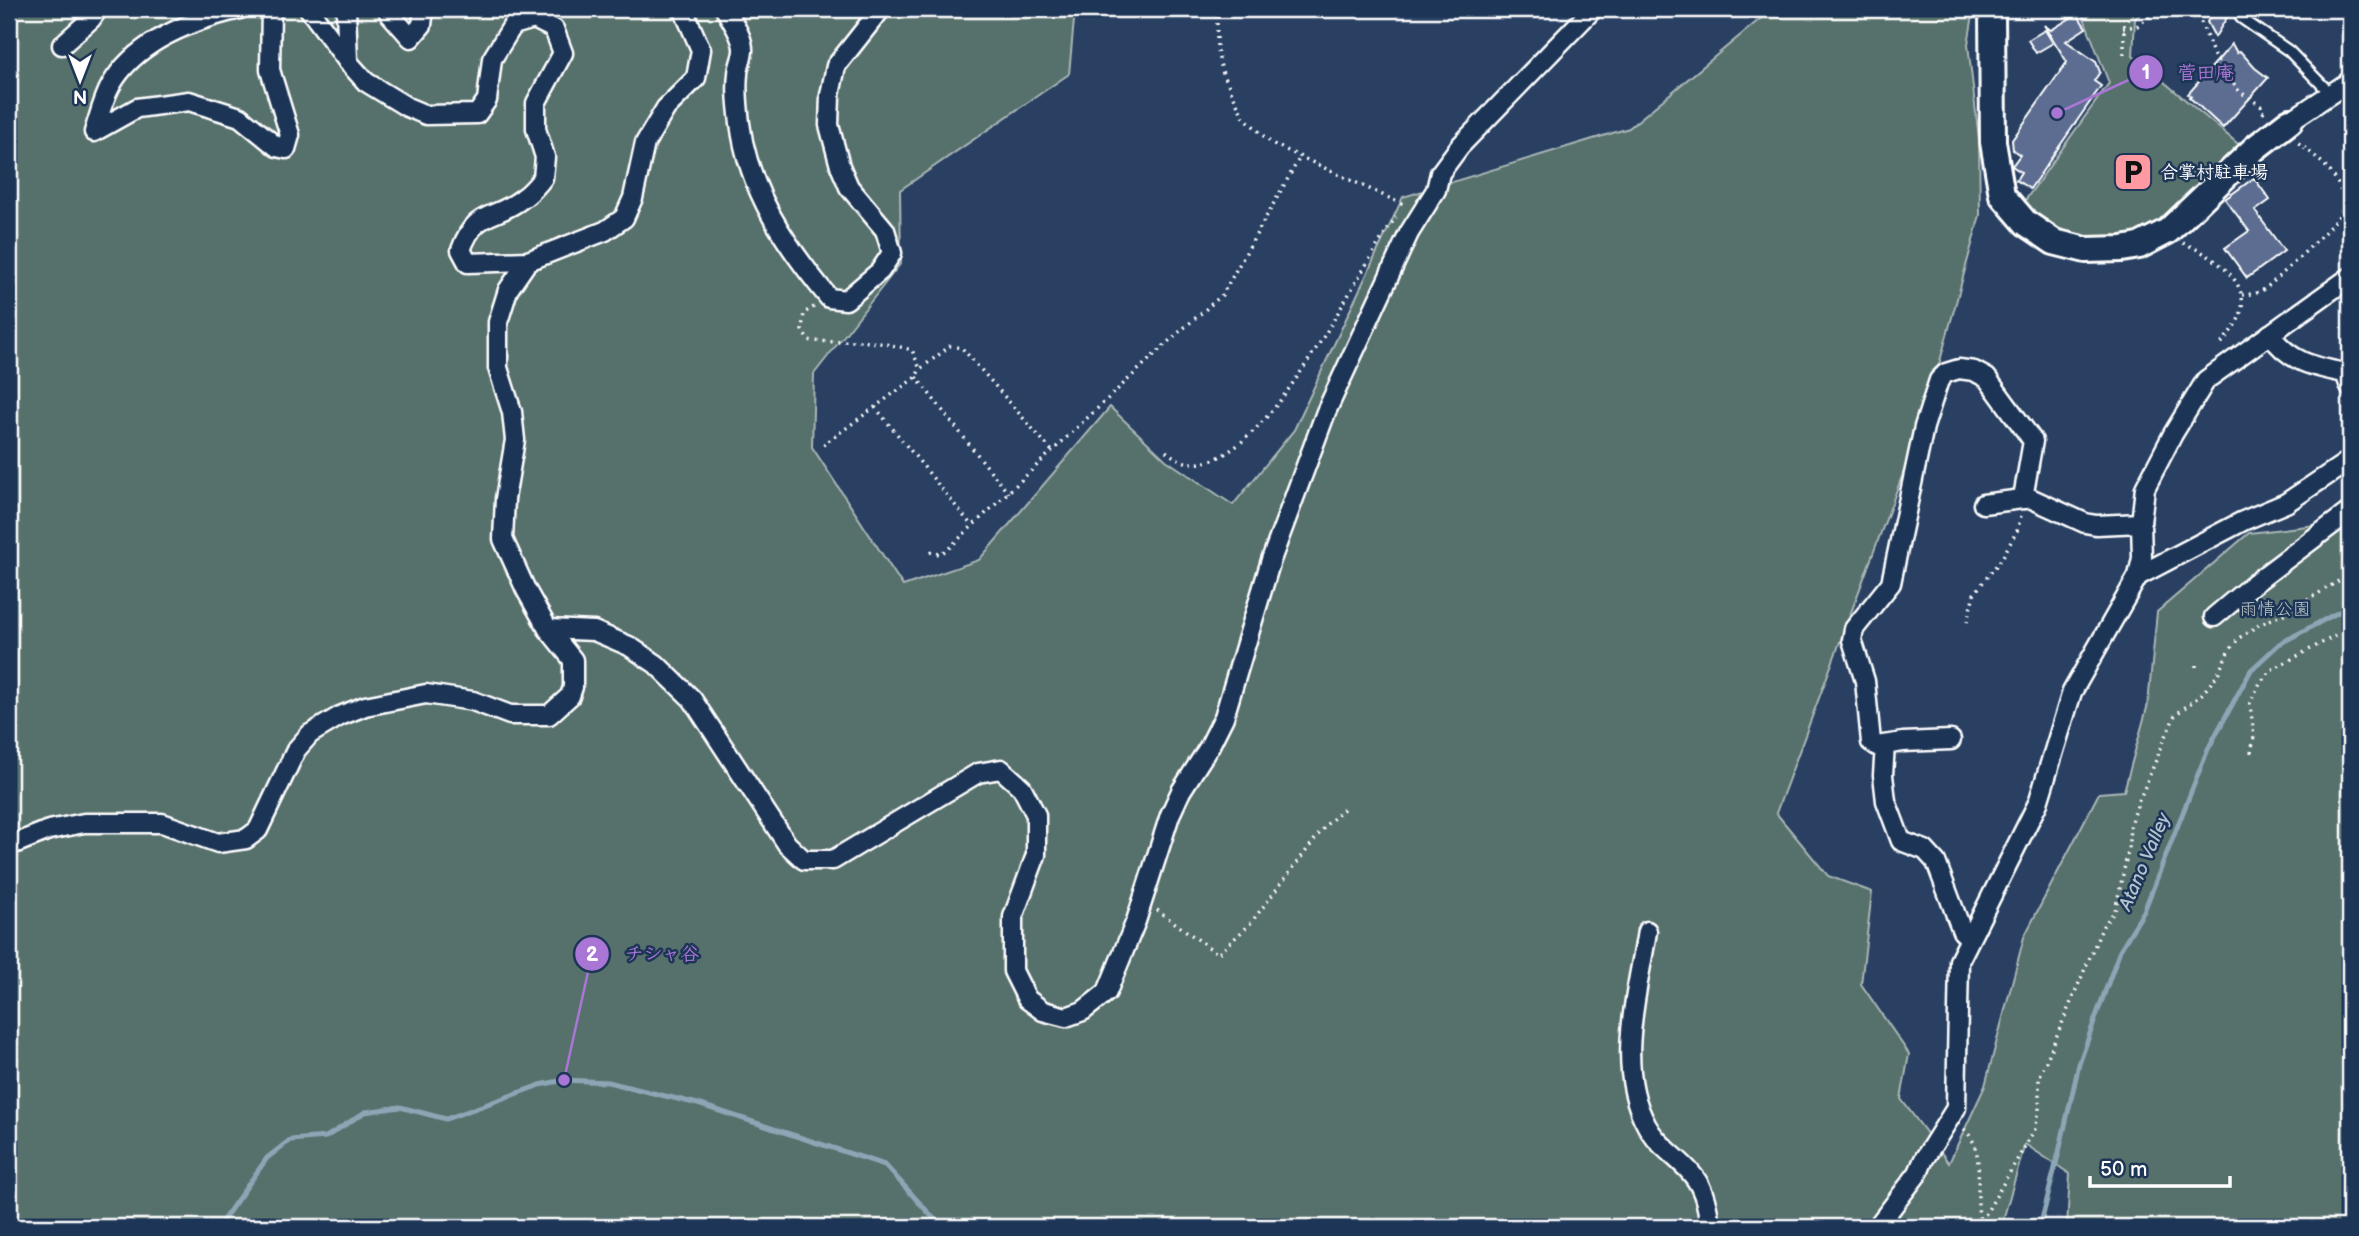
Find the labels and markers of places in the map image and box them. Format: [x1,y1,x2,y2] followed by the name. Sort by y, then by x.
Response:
[2128,52,2248,92] callout: 菅田庵
[2112,151,2154,193] parking icon: 合掌村駐車場
[2160,162,2268,183] place label: 合掌村駐車場
[575,934,714,974] callout: チシャ谷

